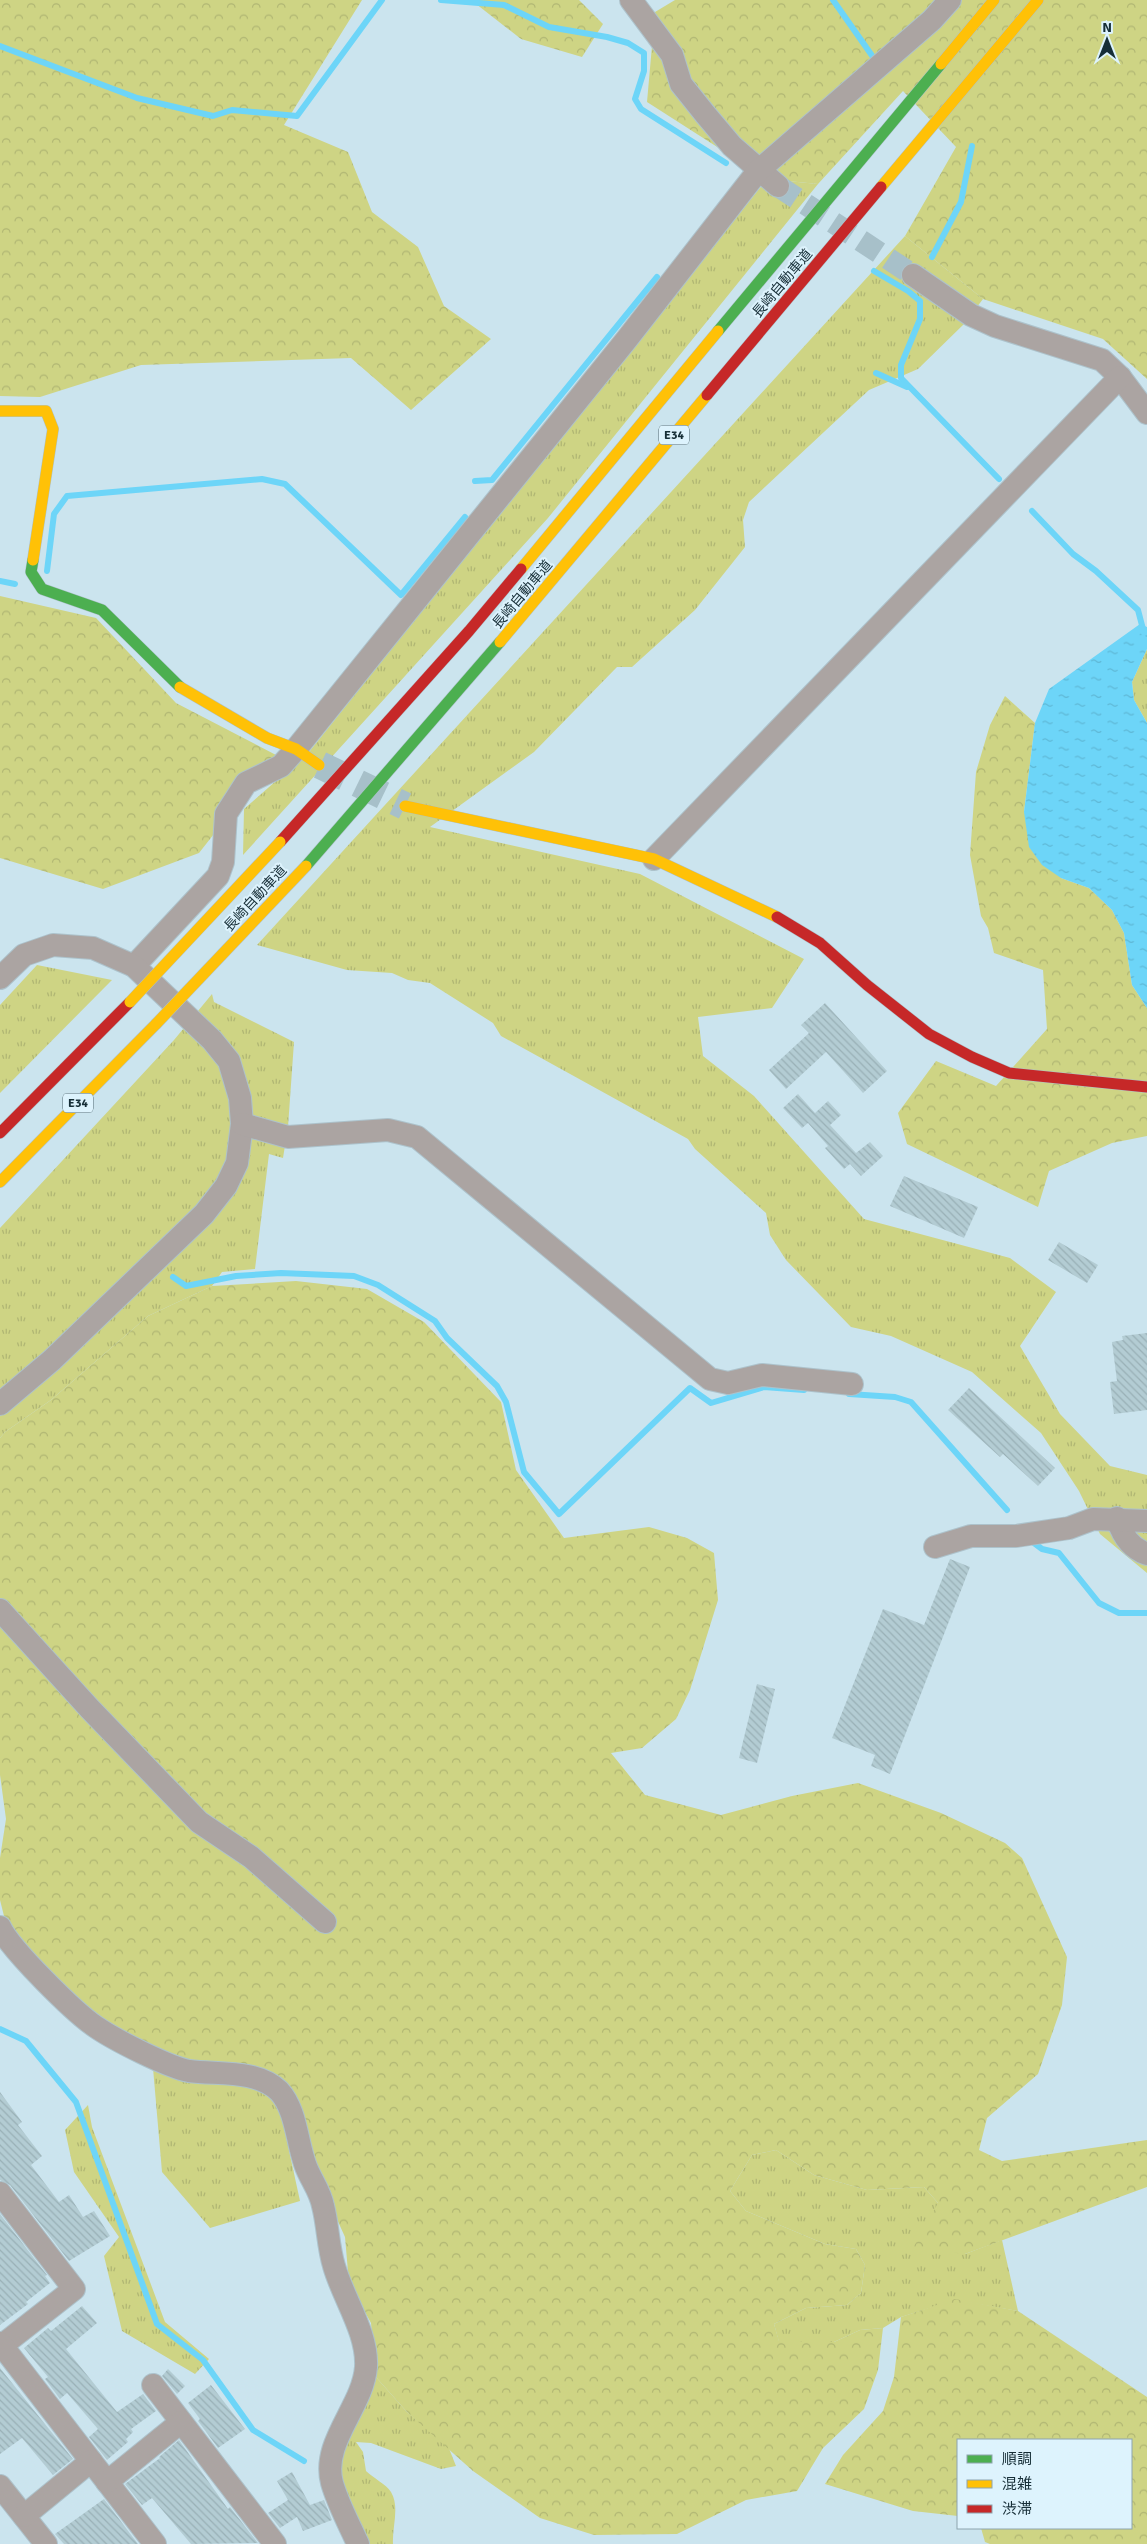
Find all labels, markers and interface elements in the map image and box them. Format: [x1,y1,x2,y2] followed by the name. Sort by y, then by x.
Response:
[1082,15,1132,65] north arrow
[1102,19,1112,36] text: N
[749,246,816,321] street label: 長崎自動車道
[659,426,689,444] road number: E34
[489,557,556,632] street label: 長崎自動車道
[221,862,290,935] street label: 長崎自動車道
[63,1094,93,1112] road number: E34
[957,2439,1132,2529] legend
[1002,2450,1032,2468] text: 順調
[1002,2475,1032,2493] text: 混雑
[1002,2500,1032,2518] text: 渋滞

